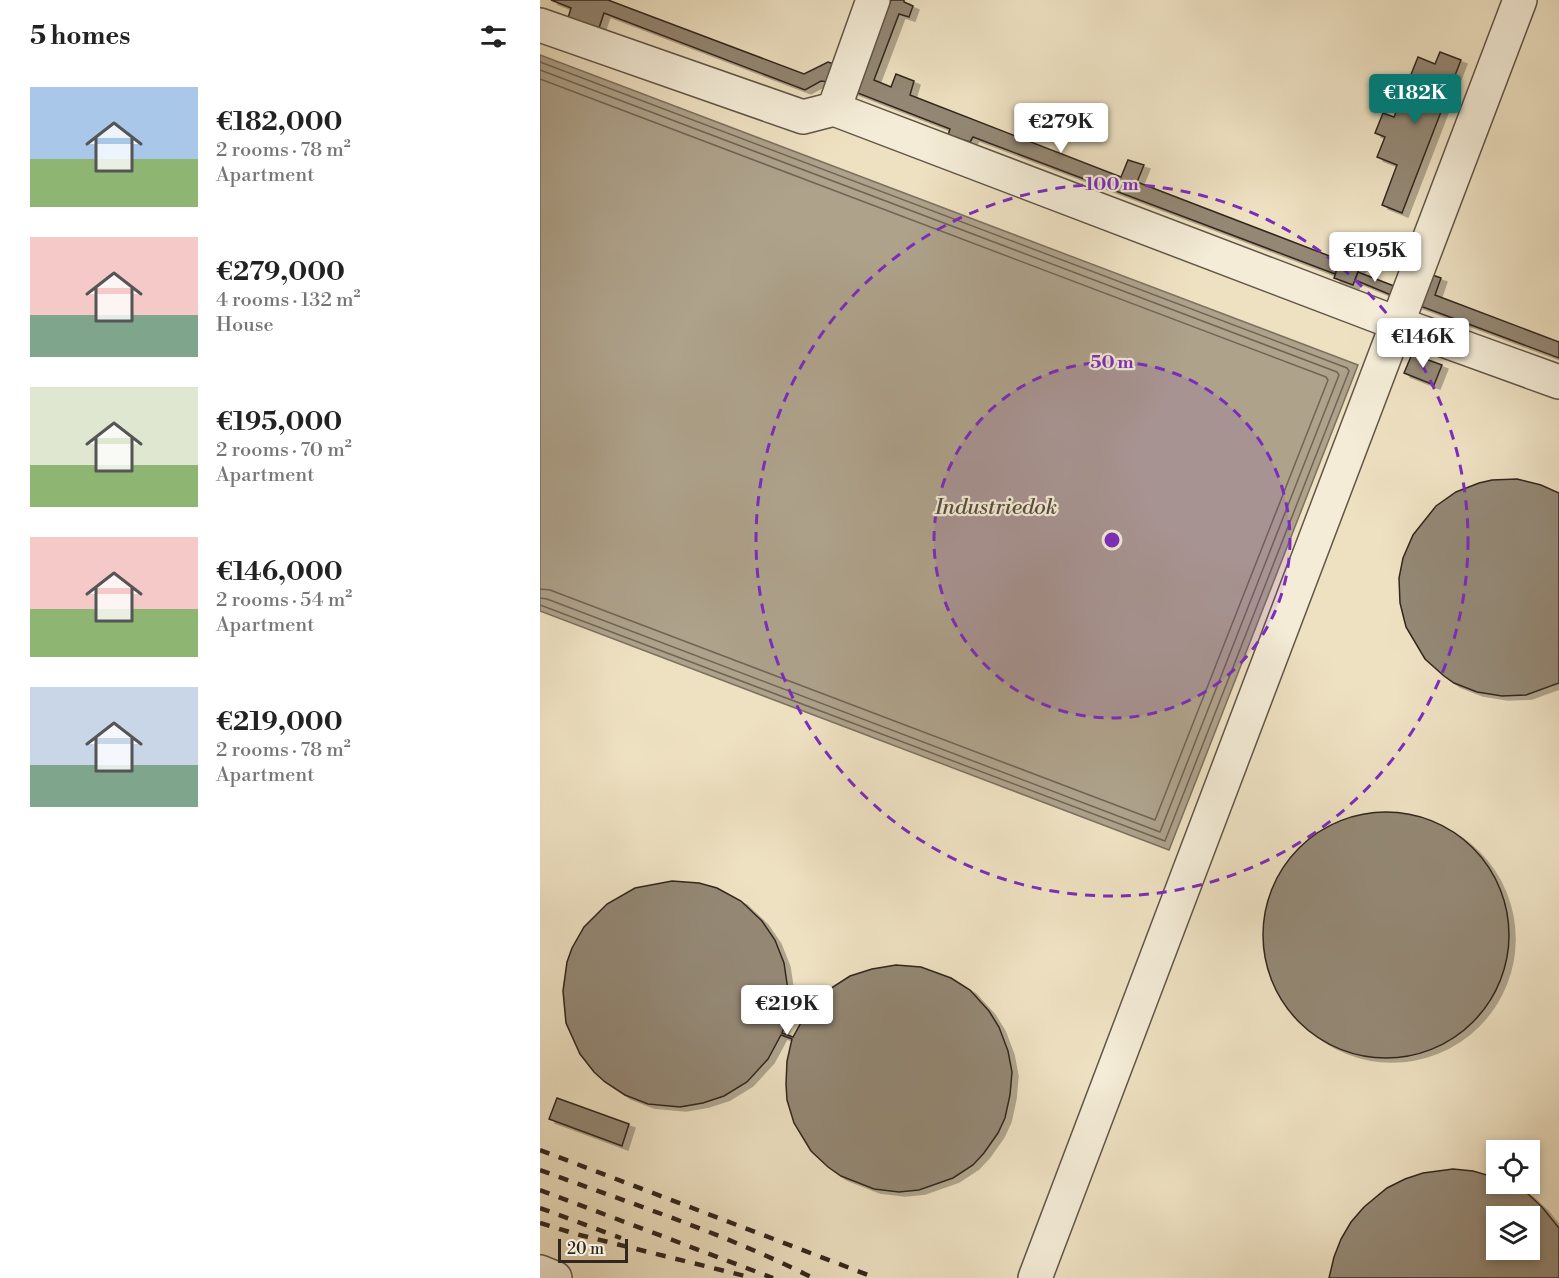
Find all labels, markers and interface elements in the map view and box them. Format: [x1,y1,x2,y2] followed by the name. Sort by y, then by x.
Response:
[30,20,130,52] text: 5 homes
[477,20,510,53] icon: filters
[1373,74,1457,125] pin: €182K
[1383,81,1447,106] text: €182K
[1019,103,1103,154] pin: €279K
[216,106,343,138] text: €182,000
[1028,110,1094,135] text: €279K
[78,111,150,183] icon: home
[216,138,351,163] text: 2 rooms · 78 m²
[216,163,314,188] text: Apartment
[1085,173,1139,196] text: 100 m
[1333,232,1417,283] pin: €195K
[1343,239,1407,264] text: €195K
[216,256,345,288] text: €279,000
[78,261,150,333] icon: home
[216,288,360,313] text: 4 rooms · 132 m²
[216,313,274,338] text: House
[1381,318,1465,369] pin: €146K
[1391,325,1455,350] text: €146K
[1090,351,1134,374] text: 50 m
[216,406,342,438] text: €195,000
[78,411,150,483] icon: home
[216,438,352,463] text: 2 rooms · 70 m²
[216,463,314,488] text: Apartment
[934,494,1057,521] water label: Industriedok
[1102,530,1122,550] centre of rings
[216,556,343,588] text: €146,000
[78,561,150,633] icon: home
[216,588,352,613] text: 2 rooms · 54 m²
[216,613,314,638] text: Apartment
[216,706,343,738] text: €219,000
[78,711,150,783] icon: home
[216,738,351,763] text: 2 rooms · 78 m²
[216,763,314,788] text: Apartment
[745,985,829,1036] pin: €219K
[755,992,819,1017] text: €219K
[1486,1140,1540,1260] map controls
[1486,1140,1540,1194] button: locate
[1486,1206,1540,1260] button: layers
[558,1236,628,1264] scale bar
[567,1239,604,1259] text: 20 m

